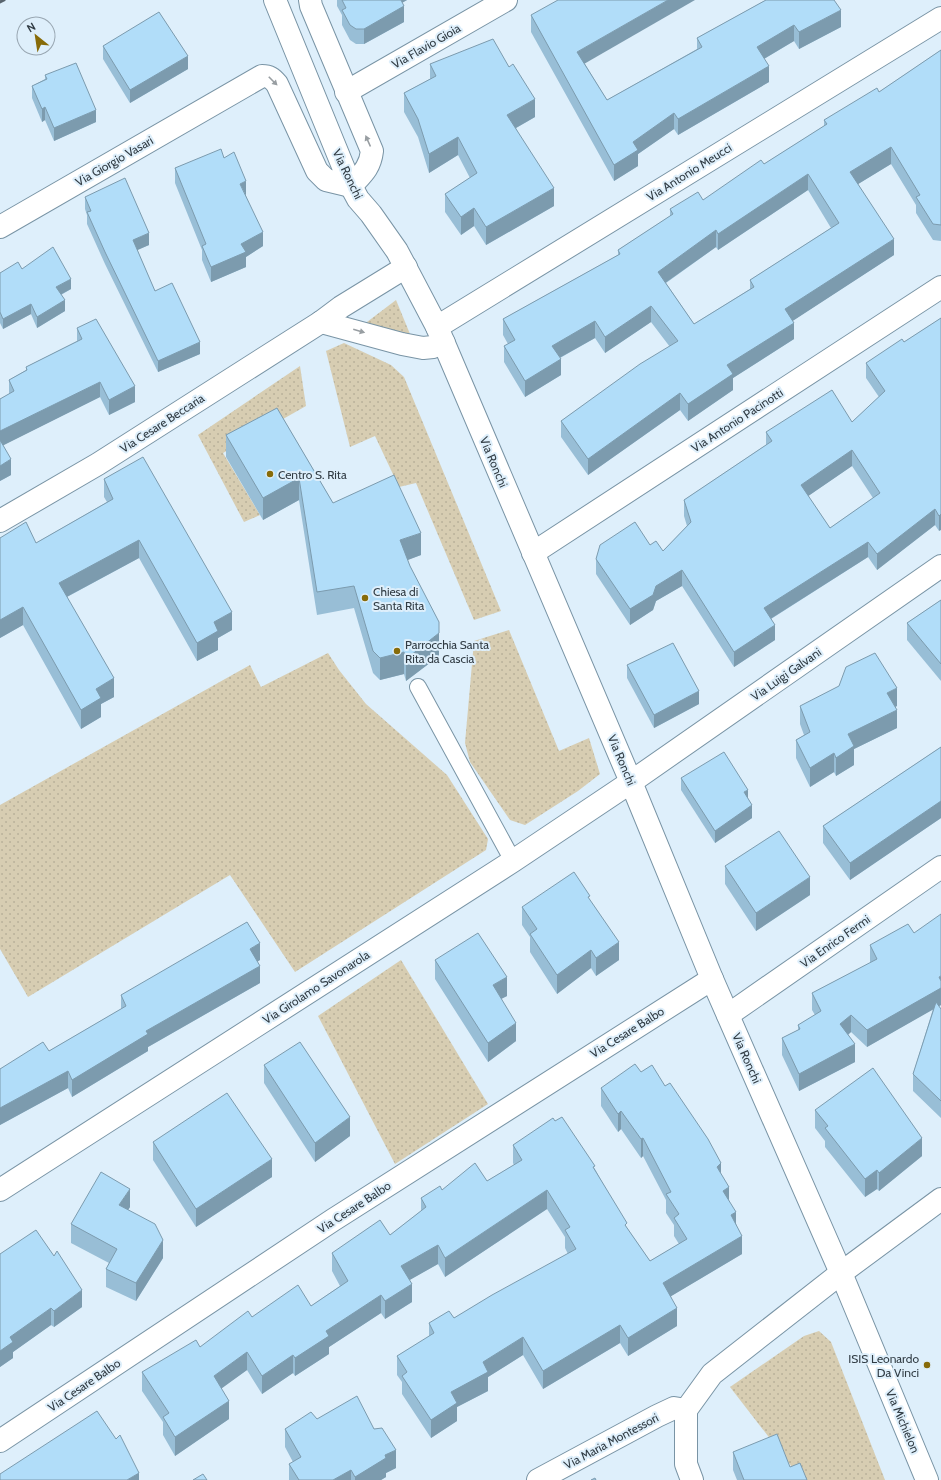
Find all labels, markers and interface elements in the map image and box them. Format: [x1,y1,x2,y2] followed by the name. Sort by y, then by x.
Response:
[16,16,56,56] north arrow
[24,19,38,35] text: N
[389,20,463,72] street label: Via Flavio Gioia
[268,77,278,86] one-way arrow
[72,133,156,189] street label: Via Giorgio Vasari
[365,136,371,147] one-way arrow
[644,140,734,204] street label: Via Antonio Meucci
[329,147,367,201] street label: Via Ronchi
[353,328,365,334] one-way arrow
[688,385,786,455] street label: Via Antonio Pacinotti
[117,390,207,456] street label: Via Cesare Beccaria
[477,434,511,490] street label: Via Ronchi
[278,467,347,482] place label: Centro S. Rita
[265,469,275,479] marker: Centro S. Rita
[373,584,425,613] place label: Chiesa di Santa Rita
[360,593,370,603] marker: Chiesa di Santa Rita
[405,637,489,666] place label: Parrocchia Santa Rita da Cascia
[748,644,824,704] street label: Via Luigi Galvani
[392,646,402,656] marker: Parrocchia Santa Rita da Cascia
[605,732,639,788] street label: Via Ronchi
[797,911,873,971] street label: Via Enrico Fermi
[260,947,372,1027] street label: Via Girolamo Savonarola
[587,1003,667,1061] street label: Via Cesare Balbo
[729,1030,765,1086] street label: Via Ronchi
[315,1177,394,1236] street label: Via Cesare Balbo
[848,1351,919,1380] place label: ISIS Leonardo Da Vinci
[45,1355,124,1415] street label: Via Cesare Balbo
[922,1360,932,1370] marker: ISIS Leonardo Da Vinci
[883,1387,923,1455] street label: Via Michielon
[561,1410,661,1472] street label: Via Maria Montessori

